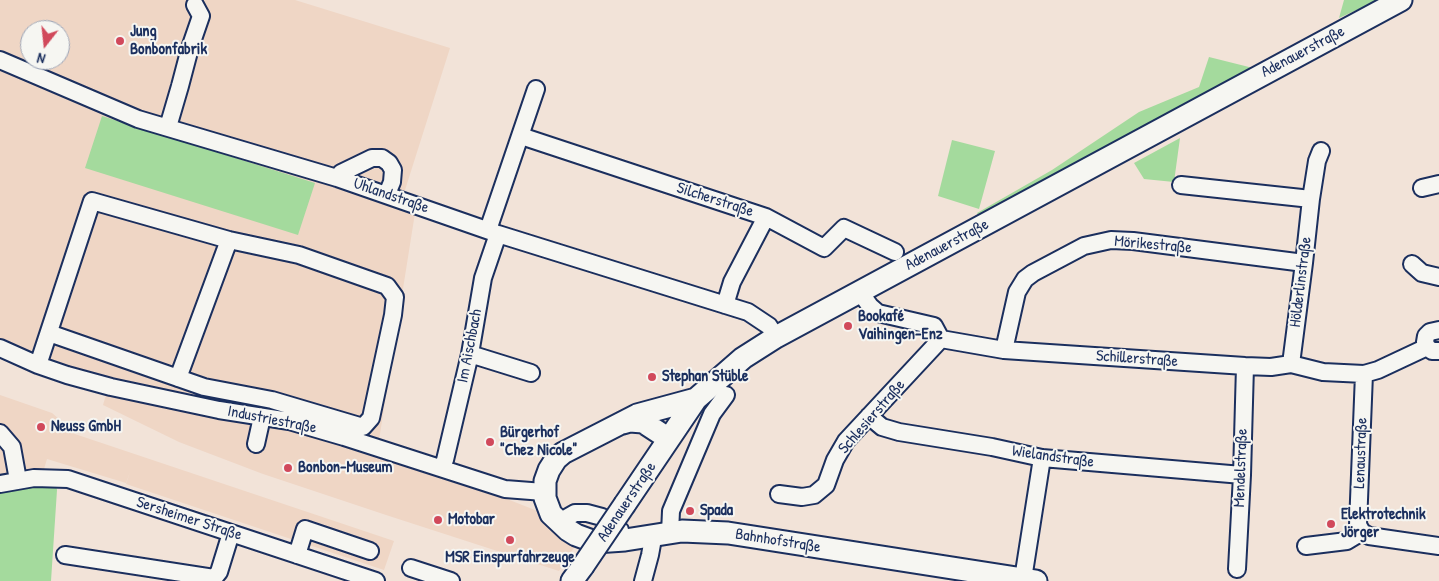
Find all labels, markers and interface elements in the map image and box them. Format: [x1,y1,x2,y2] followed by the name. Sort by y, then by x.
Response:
[20,20,70,70] north arrow
[130,22,207,60] place label: Jung Bonbonfabrik
[1258,22,1348,82] street label: Adenauerstraße
[114,35,126,47] marker: Jung Bonbonfabrik
[35,49,47,69] text: N
[351,174,431,218] street label: Uhlandstraße
[674,179,756,221] street label: Silcherstraße
[902,215,992,275] street label: Adenauerstraße
[1113,232,1193,258] street label: Mörikestraße
[1286,236,1316,328] street label: Hölderlinstraße
[858,307,943,345] place label: Bookafé Vaihingen-Enz
[453,308,487,384] street label: Im Aischbach
[842,320,854,332] marker: Bookafé Vaihingen-Enz
[1095,347,1179,371] street label: Schillerstraße
[662,367,748,387] place label: Stephan Stüble
[646,371,658,383] marker: Stephan Stüble
[835,376,909,458] street label: Schlesierstraße
[226,402,318,438] street label: Industriestraße
[51,417,121,437] place label: Neuss GmbH
[1350,417,1372,489] street label: Lenaustraße
[35,421,47,433] marker: Neuss GmbH
[500,423,577,461] place label: Bürgerhof "Chez Nicole"
[1230,428,1252,508] street label: Mendelstraße
[484,436,496,448] marker: Bürgerhof "Chez Nicole"
[1011,442,1095,472] street label: Wielandstraße
[298,458,392,478] place label: Bonbon-Museum
[593,459,661,545] street label: Adenauerstraße
[282,462,294,474] marker: Bonbon-Museum
[134,493,244,545] street label: Sersheimer Straße
[700,501,733,521] place label: Spada
[684,505,696,517] marker: Spada
[1341,505,1426,543] place label: Elektrotechnik Jörger
[448,510,495,530] place label: Motobar
[432,514,444,526] marker: Motobar
[1325,518,1337,530] marker: Elektrotechnik Jörger
[734,525,822,557] street label: Bahnhofstraße
[504,534,516,546] marker: MSR Einspurfahrzeuge
[445,548,575,568] place label: MSR Einspurfahrzeuge

